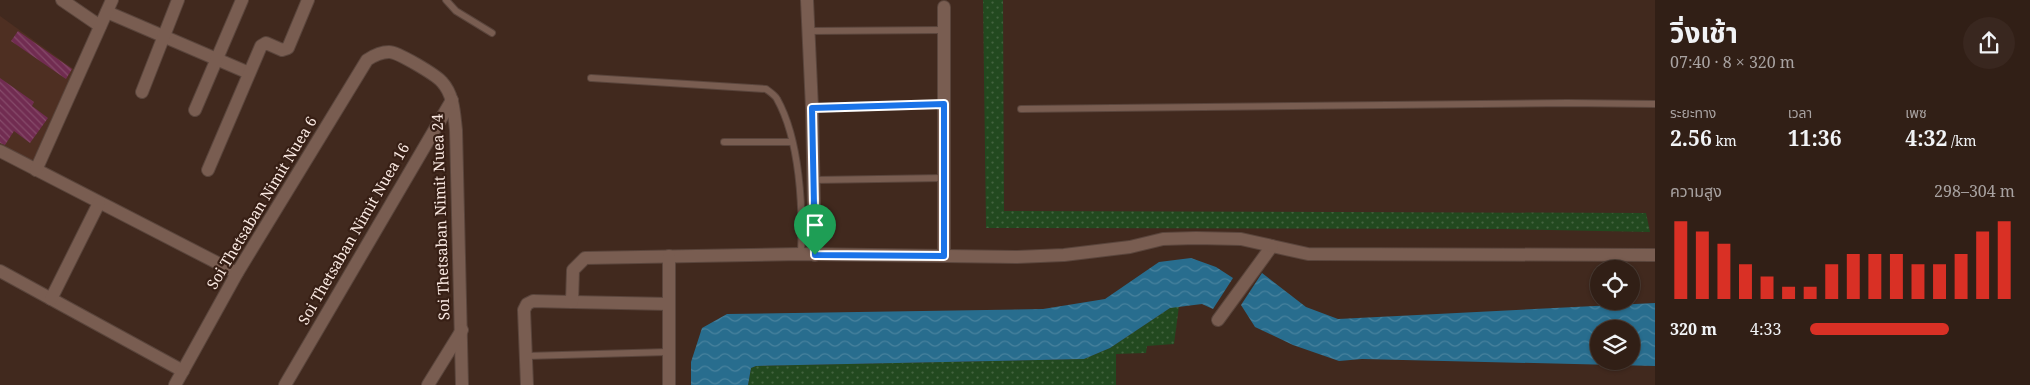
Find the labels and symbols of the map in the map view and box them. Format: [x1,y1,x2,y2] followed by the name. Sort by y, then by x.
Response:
[202,112,321,293] street label: Soi Thetsaban Nimit Nuea 6
[426,113,454,321] street label: Soi Thetsaban Nimit Nuea 24
[293,139,413,328] street label: Soi Thetsaban Nimit Nuea 16
[794,204,836,255] pin

